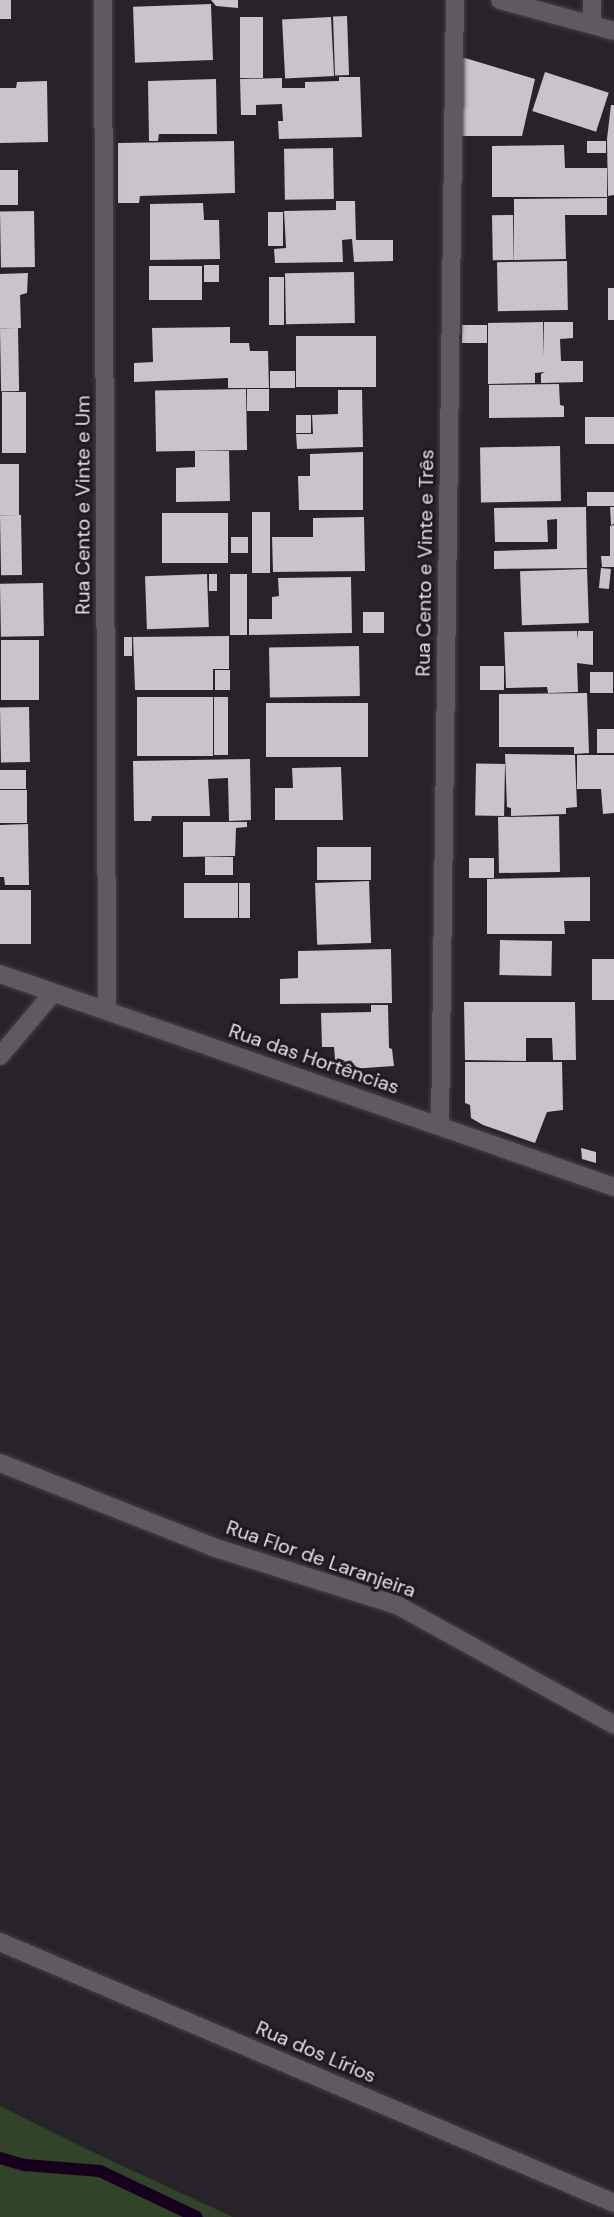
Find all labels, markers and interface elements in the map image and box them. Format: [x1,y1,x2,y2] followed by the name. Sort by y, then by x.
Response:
[71,395,95,615] street label: Rua Cento e Vinte e Um
[411,449,439,677] street label: Rua Cento e Vinte e Três
[226,1019,402,1099] street label: Rua das Hortências
[223,1515,419,1603] street label: Rua Flor de Laranjeira
[252,2016,380,2088] street label: Rua dos Lírios

